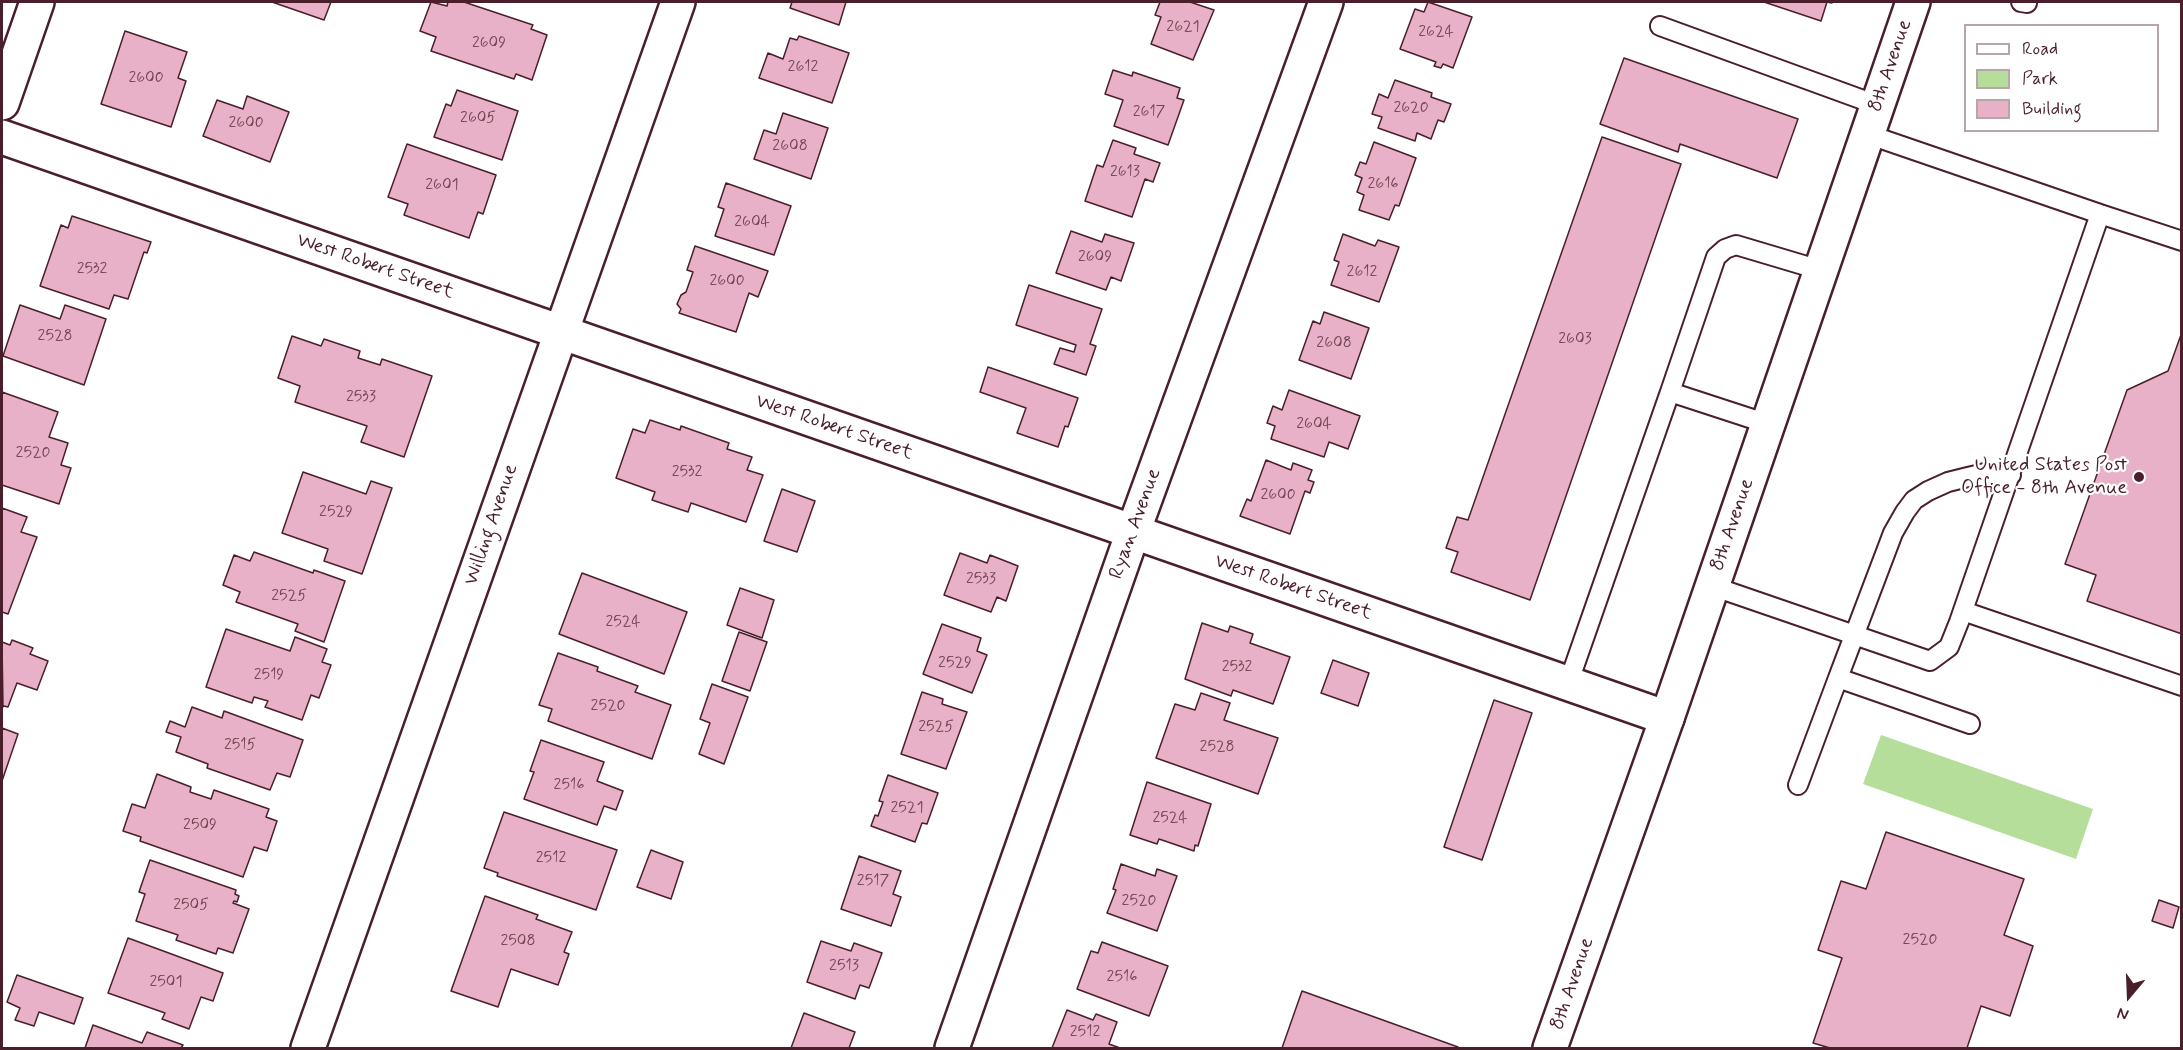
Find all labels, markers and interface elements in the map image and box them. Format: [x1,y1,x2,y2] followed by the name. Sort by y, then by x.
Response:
[1864,17,1918,115] street label: 8th Avenue
[1166,18,1200,38] house number: 2621
[1418,23,1454,43] house number: 2624
[1964,24,2159,132] legend
[472,34,506,54] house number: 2609
[2022,37,2058,61] text: Road
[788,58,818,78] house number: 2612
[2022,67,2058,91] text: Park
[128,69,164,89] house number: 2600
[2022,97,2082,121] text: Building
[1393,99,1429,119] house number: 2620
[1133,103,1165,123] house number: 2617
[460,109,496,129] house number: 2605
[228,114,264,134] house number: 2600
[772,137,808,157] house number: 2608
[1110,163,1140,183] house number: 2613
[1367,175,1399,195] house number: 2616
[425,176,459,196] house number: 2601
[734,213,770,233] house number: 2604
[293,229,457,305] street label: West Robert Street
[1078,248,1112,268] house number: 2609
[77,260,107,280] house number: 2532
[1347,263,1377,283] house number: 2612
[709,272,745,292] house number: 2600
[38,327,72,347] house number: 2528
[1558,330,1592,350] house number: 2603
[1316,334,1352,354] house number: 2608
[346,388,376,408] house number: 2533
[752,390,916,466] street label: West Robert Street
[1296,415,1332,435] house number: 2604
[16,444,50,464] house number: 2520
[1961,454,2127,501] place label: United States Post Office - 8th Avenue
[460,461,524,589] street label: Willing Avenue
[672,463,702,483] house number: 2532
[1105,465,1167,583] street label: Ryan Avenue
[2132,470,2146,484] marker: United States Post Office - 8th Avenue
[1706,476,1760,574] street label: 8th Avenue
[1260,486,1296,506] house number: 2600
[319,503,353,523] house number: 2529
[1211,550,1375,626] street label: West Robert Street
[966,570,996,590] house number: 2533
[271,587,307,607] house number: 2525
[605,613,641,633] house number: 2524
[938,654,972,674] house number: 2529
[1222,658,1252,678] house number: 2532
[254,666,284,686] house number: 2519
[591,697,625,717] house number: 2520
[918,718,954,738] house number: 2525
[224,736,256,756] house number: 2515
[1200,738,1234,758] house number: 2528
[554,776,584,796] house number: 2516
[890,799,924,819] house number: 2521
[1152,809,1188,829] house number: 2524
[183,816,217,836] house number: 2509
[536,849,566,869] house number: 2512
[857,872,889,892] house number: 2517
[1122,892,1156,912] house number: 2520
[173,896,209,916] house number: 2505
[1903,931,1937,951] house number: 2520
[500,932,536,952] house number: 2508
[1546,935,1600,1033] street label: 8th Avenue
[829,957,859,977] house number: 2513
[2099,966,2159,1026] north arrow
[1107,968,1137,988] house number: 2516
[149,973,183,993] house number: 2501
[2115,1002,2131,1025] text: N
[1070,1023,1100,1043] house number: 2512

